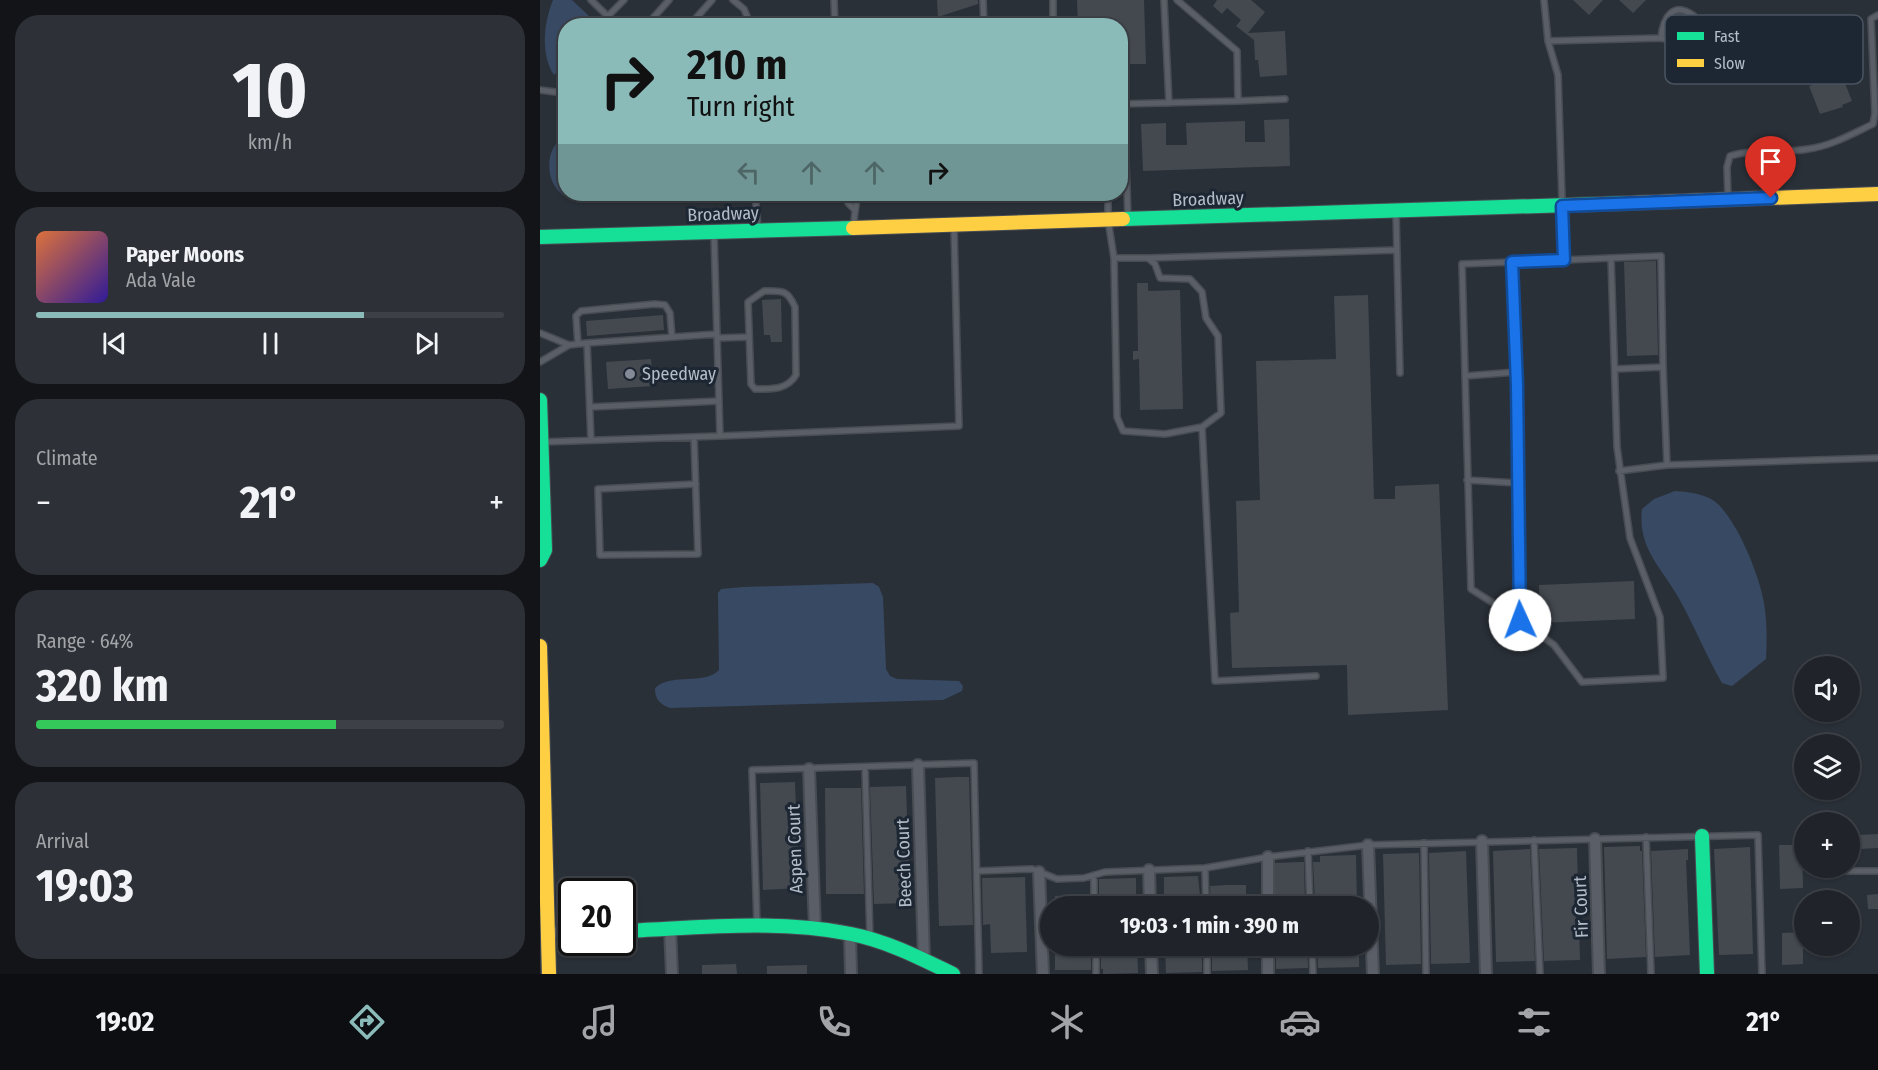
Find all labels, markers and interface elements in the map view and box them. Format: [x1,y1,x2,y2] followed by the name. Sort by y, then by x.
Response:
[1665,15,1863,84] legend
[1714,27,1741,46] text: Fast
[687,40,787,90] text: 210 m
[588,42,666,120] icon: right
[232,44,308,138] text: 10
[1714,54,1745,73] text: Slow
[687,91,795,123] text: Turn right
[248,130,292,154] text: km/h
[1745,136,1796,198] pin
[1754,145,1787,178] icon: arrive
[732,156,765,189] icon: left
[795,156,828,189] icon: ahead
[858,156,891,189] icon: ahead
[921,156,954,189] icon: right
[1172,187,1244,211] street label: Broadway
[687,202,759,226] street label: Broadway
[126,241,244,268] text: Paper Moons
[126,268,196,292] text: Ada Vale
[98,327,131,360] icon: previous
[254,327,287,360] icon: pause
[410,327,443,360] icon: next
[642,363,716,385] place label: Speedway
[623,367,637,381] marker: Speedway
[36,446,98,470] text: Climate
[240,476,300,530] text: 21°
[36,483,51,523] text: −
[489,483,504,523] text: +
[1488,588,1552,652] position arrow
[36,629,133,653] text: Range · 64%
[1794,656,1860,956] map controls
[1794,656,1860,722] button: sound
[36,659,169,713] text: 320 km
[1794,734,1860,800] button: layers
[782,804,808,894] street label: Aspen Court
[1794,812,1860,878] button: +
[891,818,917,908] street label: Beech Court
[36,829,89,853] text: Arrival
[36,859,134,913] text: 19:03
[1569,875,1593,938] street label: Fir Court
[558,878,636,956] speed limit sign: 20
[1794,890,1860,956] button: −
[1120,912,1299,939] text: 19:03 · 1 min · 390 m
[346,1001,388,1043] icon: directions
[579,1001,621,1043] icon: music
[813,1001,855,1043] icon: phone
[1046,1001,1088,1043] icon: climate
[1279,1001,1321,1043] icon: car
[1513,1001,1555,1043] icon: filters
[96,1006,154,1038] text: 19:02
[1746,1006,1782,1038] text: 21°

